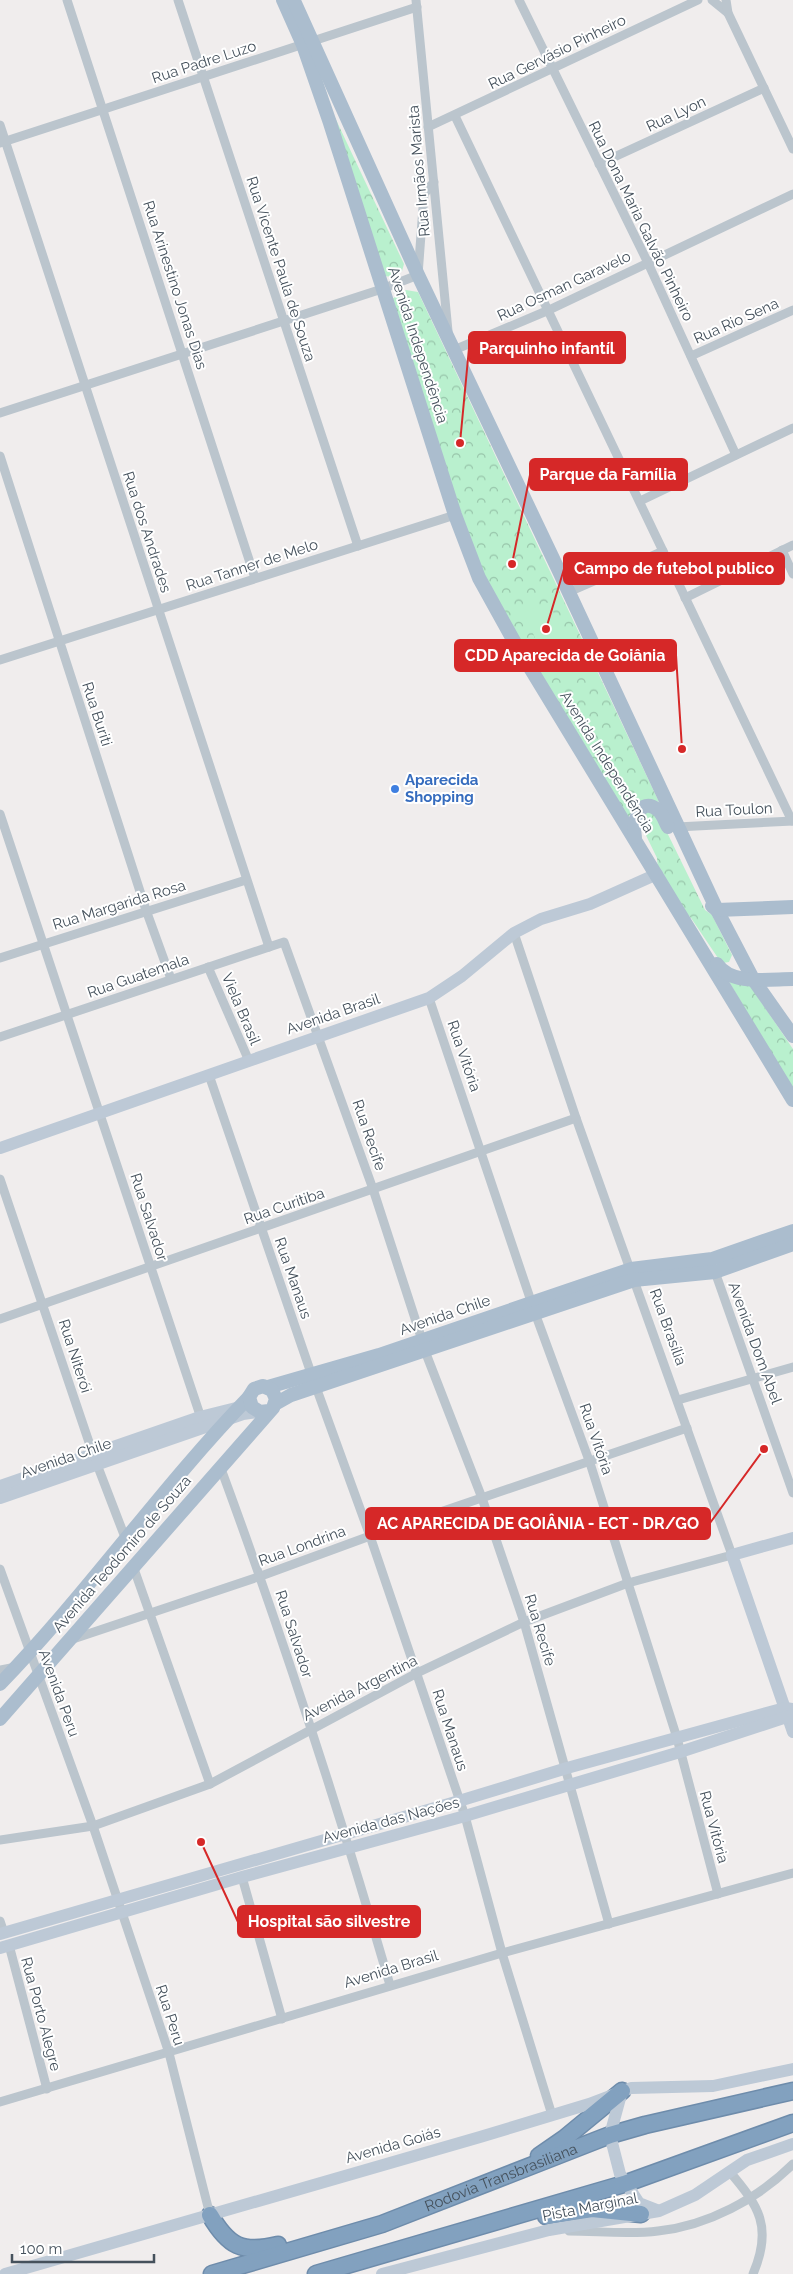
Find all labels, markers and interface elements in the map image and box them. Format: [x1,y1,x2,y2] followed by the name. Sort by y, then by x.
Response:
[485,11,629,93] street label: Rua Gervásio Pinheiro
[149,37,259,87] street label: Rua Padre Luzo
[643,92,709,136] street label: Rua Lyon
[404,105,434,237] street label: Rua Irmãos Marista
[585,118,697,324] street label: Rua Dona Maria Galvão Pinheiro
[243,174,319,364] street label: Rua Vicente Paula de Souza
[139,198,211,372] street label: Rua Arinestino Jonas Dias
[494,247,634,325] street label: Rua Osman Garavelo
[384,264,452,426] street label: Avenida Independência
[691,294,781,348] street label: Rua Rio Sena
[469,332,625,363] callout: Parquinho infantíl
[479,339,616,358] text: Parquinho infantíl
[530,459,687,490] callout: Parque da Família
[540,465,676,484] text: Parque da Família
[119,469,175,595] street label: Rua dos Andrades
[184,535,320,595] street label: Rua Tanner de Melo
[564,553,784,584] callout: Campo de futebol publico
[574,559,774,578] text: Campo de futebol publico
[455,640,676,671] callout: CDD Aparecida de Goiânia
[465,646,665,665] text: CDD Aparecida de Goiânia
[78,680,116,748] street label: Rua Buriti
[556,688,658,836] street label: Avenida Independência
[405,771,479,806] place label: Aparecida Shopping
[389,783,401,795] marker: Aparecida Shopping
[695,799,773,821] street label: Rua Toulon
[50,876,188,934] street label: Rua Margarida Rosa
[85,950,191,1002] street label: Rua Guatemala
[218,970,265,1048] street label: Viela Brasil
[284,989,383,1038] street label: Avenida Brasil
[443,1018,485,1094] street label: Rua Vitória
[348,1097,390,1173] street label: Rua Recife
[126,1171,172,1264] street label: Rua Salvador
[241,1184,327,1228] street label: Rua Curitiba
[271,1235,315,1321] street label: Rua Manaus
[725,1279,786,1407] street label: Avenida Dom Abel
[646,1286,690,1368] street label: Rua Brasília
[397,1291,493,1339] street label: Avenida Chile
[55,1317,95,1395] street label: Rua Niterói
[575,1401,617,1477] street label: Rua Vitória
[18,1434,114,1482] street label: Avenida Chile
[49,1472,195,1636] street label: Avenida Teodomiro de Souza
[366,1508,710,1539] callout: AC APARECIDA DE GOIÂNIA - ECT - DR/GO
[377,1513,699,1533] text: AC APARECIDA DE GOIÂNIA - ECT - DR/GO
[256,1522,348,1570] street label: Rua Londrina
[271,1588,317,1681] street label: Rua Salvador
[521,1592,559,1668] street label: Rua Recife
[35,1647,83,1739] street label: Avenida Peru
[300,1651,420,1725] street label: Avenida Argentina
[428,1687,472,1773] street label: Rua Manaus
[696,1789,732,1865] street label: Rua Vitória
[321,1793,461,1847] street label: Avenida das Nações
[238,1906,420,1937] callout: Hospital são silvestre
[248,1912,411,1931] text: Hospital são silvestre
[342,1946,441,1992] street label: Avenida Brasil
[17,1955,65,2073] street label: Rua Porto Alegre
[152,1982,188,2048] street label: Rua Peru
[343,2123,443,2167] street label: Avenida Goiás
[422,2140,580,2215] street label: Rodovia Transbrasiliana
[541,2189,640,2225] street label: Pista Marginal
[12,2232,155,2264] scale bar
[20,2240,62,2258] text: 100 m

